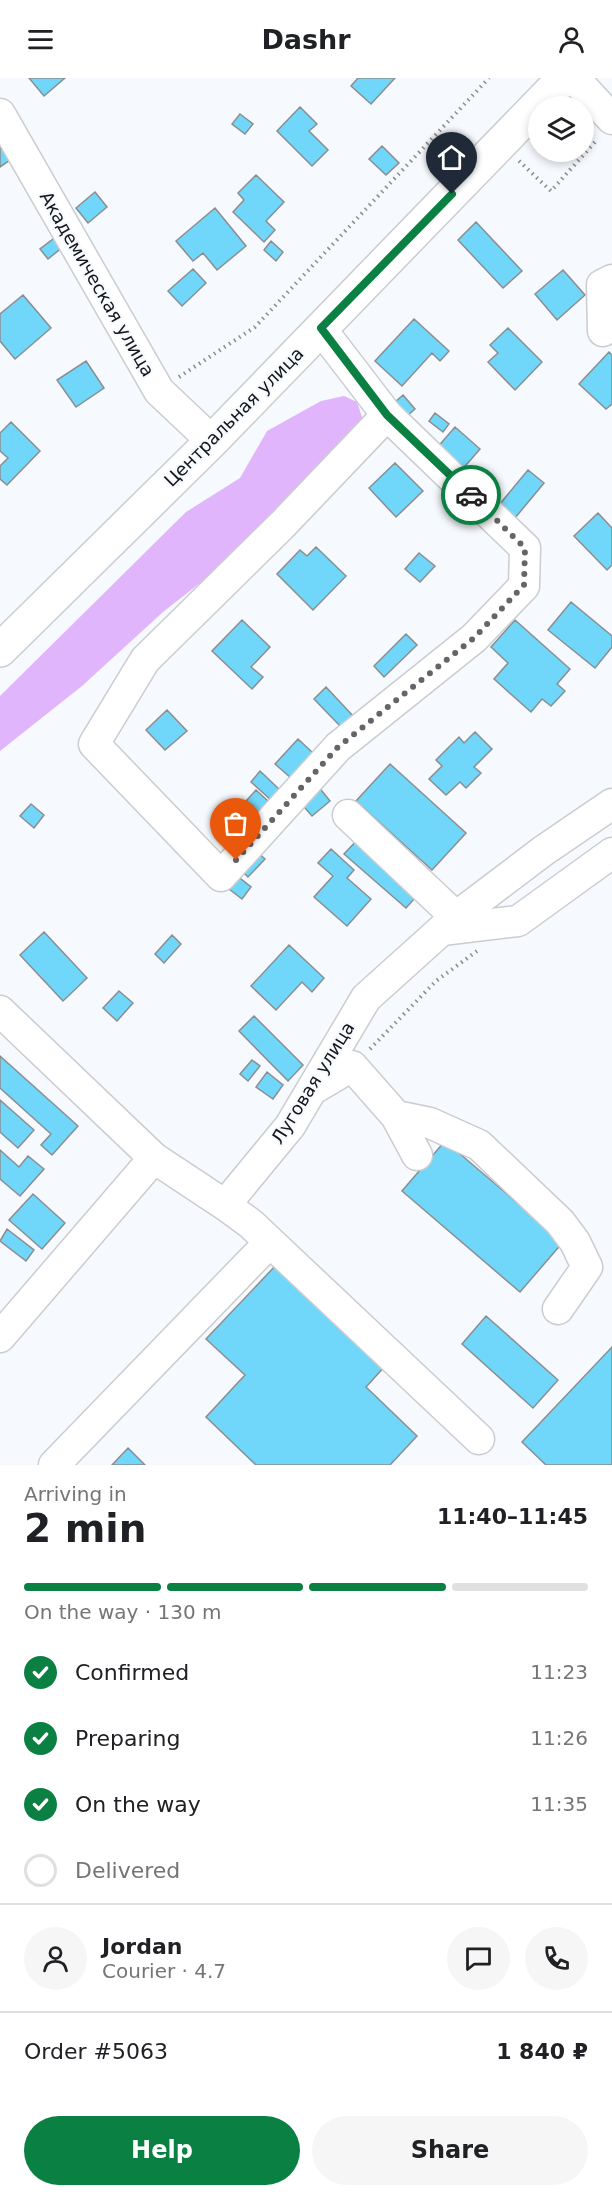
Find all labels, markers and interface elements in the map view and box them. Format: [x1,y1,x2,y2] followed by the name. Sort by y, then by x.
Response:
[24,23,57,56] icon: menu
[555,23,588,56] icon: person
[261,24,351,55] text: Dashr
[528,96,594,162] map controls
[528,96,594,162] button: layers
[426,132,477,194] pin
[435,141,468,174] icon: home
[36,187,159,380] street label: Академическая улица
[160,343,308,491] street label: Центральная улица
[441,465,501,525] courier
[455,479,488,512] icon: car
[210,798,261,860] pin
[219,807,252,840] icon: bag
[267,1018,359,1148] street label: Луговая улица
[24,1482,127,1506] text: Arriving in
[437,1504,588,1529] text: 11:40–11:45
[24,1506,146,1551] text: 2 min
[24,1600,222,1624] text: On the way · 130 m
[24,1656,57,1689] icon: check
[75,1660,189,1685] text: Confirmed
[530,1660,588,1684] text: 11:23
[24,1722,57,1755] icon: check
[75,1726,181,1751] text: Preparing
[530,1726,588,1750] text: 11:26
[24,1788,57,1821] icon: check
[75,1792,201,1817] text: On the way
[530,1792,588,1816] text: 11:35
[75,1858,180,1883] text: Delivered
[24,1927,87,1990] button: person
[447,1927,510,1990] button: chat
[525,1927,588,1990] button: phone
[102,1934,182,1959] text: Jordan
[102,1959,226,1983] text: Courier · 4.7
[24,2039,168,2064] text: Order #5063
[496,2039,588,2064] text: 1 840 ₽
[24,2116,300,2185] button: Help
[312,2116,588,2185] button: Share

